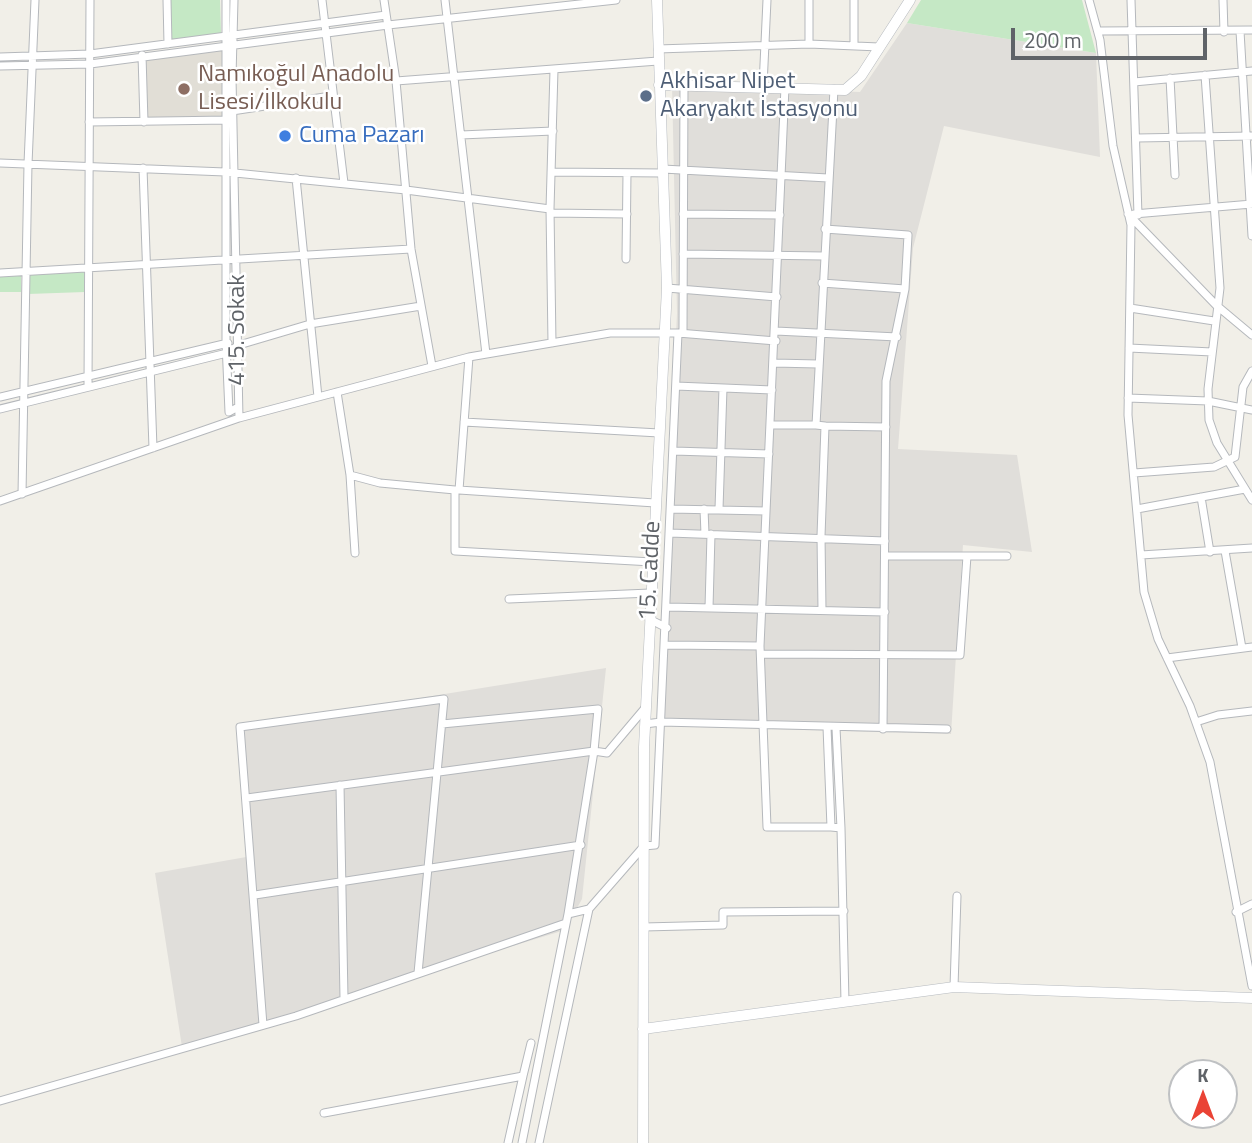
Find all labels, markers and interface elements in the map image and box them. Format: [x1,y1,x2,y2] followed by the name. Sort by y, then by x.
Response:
[1014,14,1210,58] scale bar
[1024,24,1081,56] text: 200 m
[198,61,394,117] place label: Namıkoğul Anadolu Lisesi/İlkokulu
[660,68,858,124] place label: Akhisar Nipet Akaryakıt İstasyonu
[176,81,192,97] marker: Namıkoğul Anadolu Lisesi/İlkokulu
[638,88,654,104] marker: Akhisar Nipet Akaryakıt İstasyonu
[299,122,425,150] place label: Cuma Pazarı
[277,128,293,144] marker: Cuma Pazarı
[224,274,252,386] street label: 415. Sokak
[634,520,668,622] street label: 15. Cadde
[1168,1059,1238,1129] north arrow
[1197,1060,1209,1089] text: K

